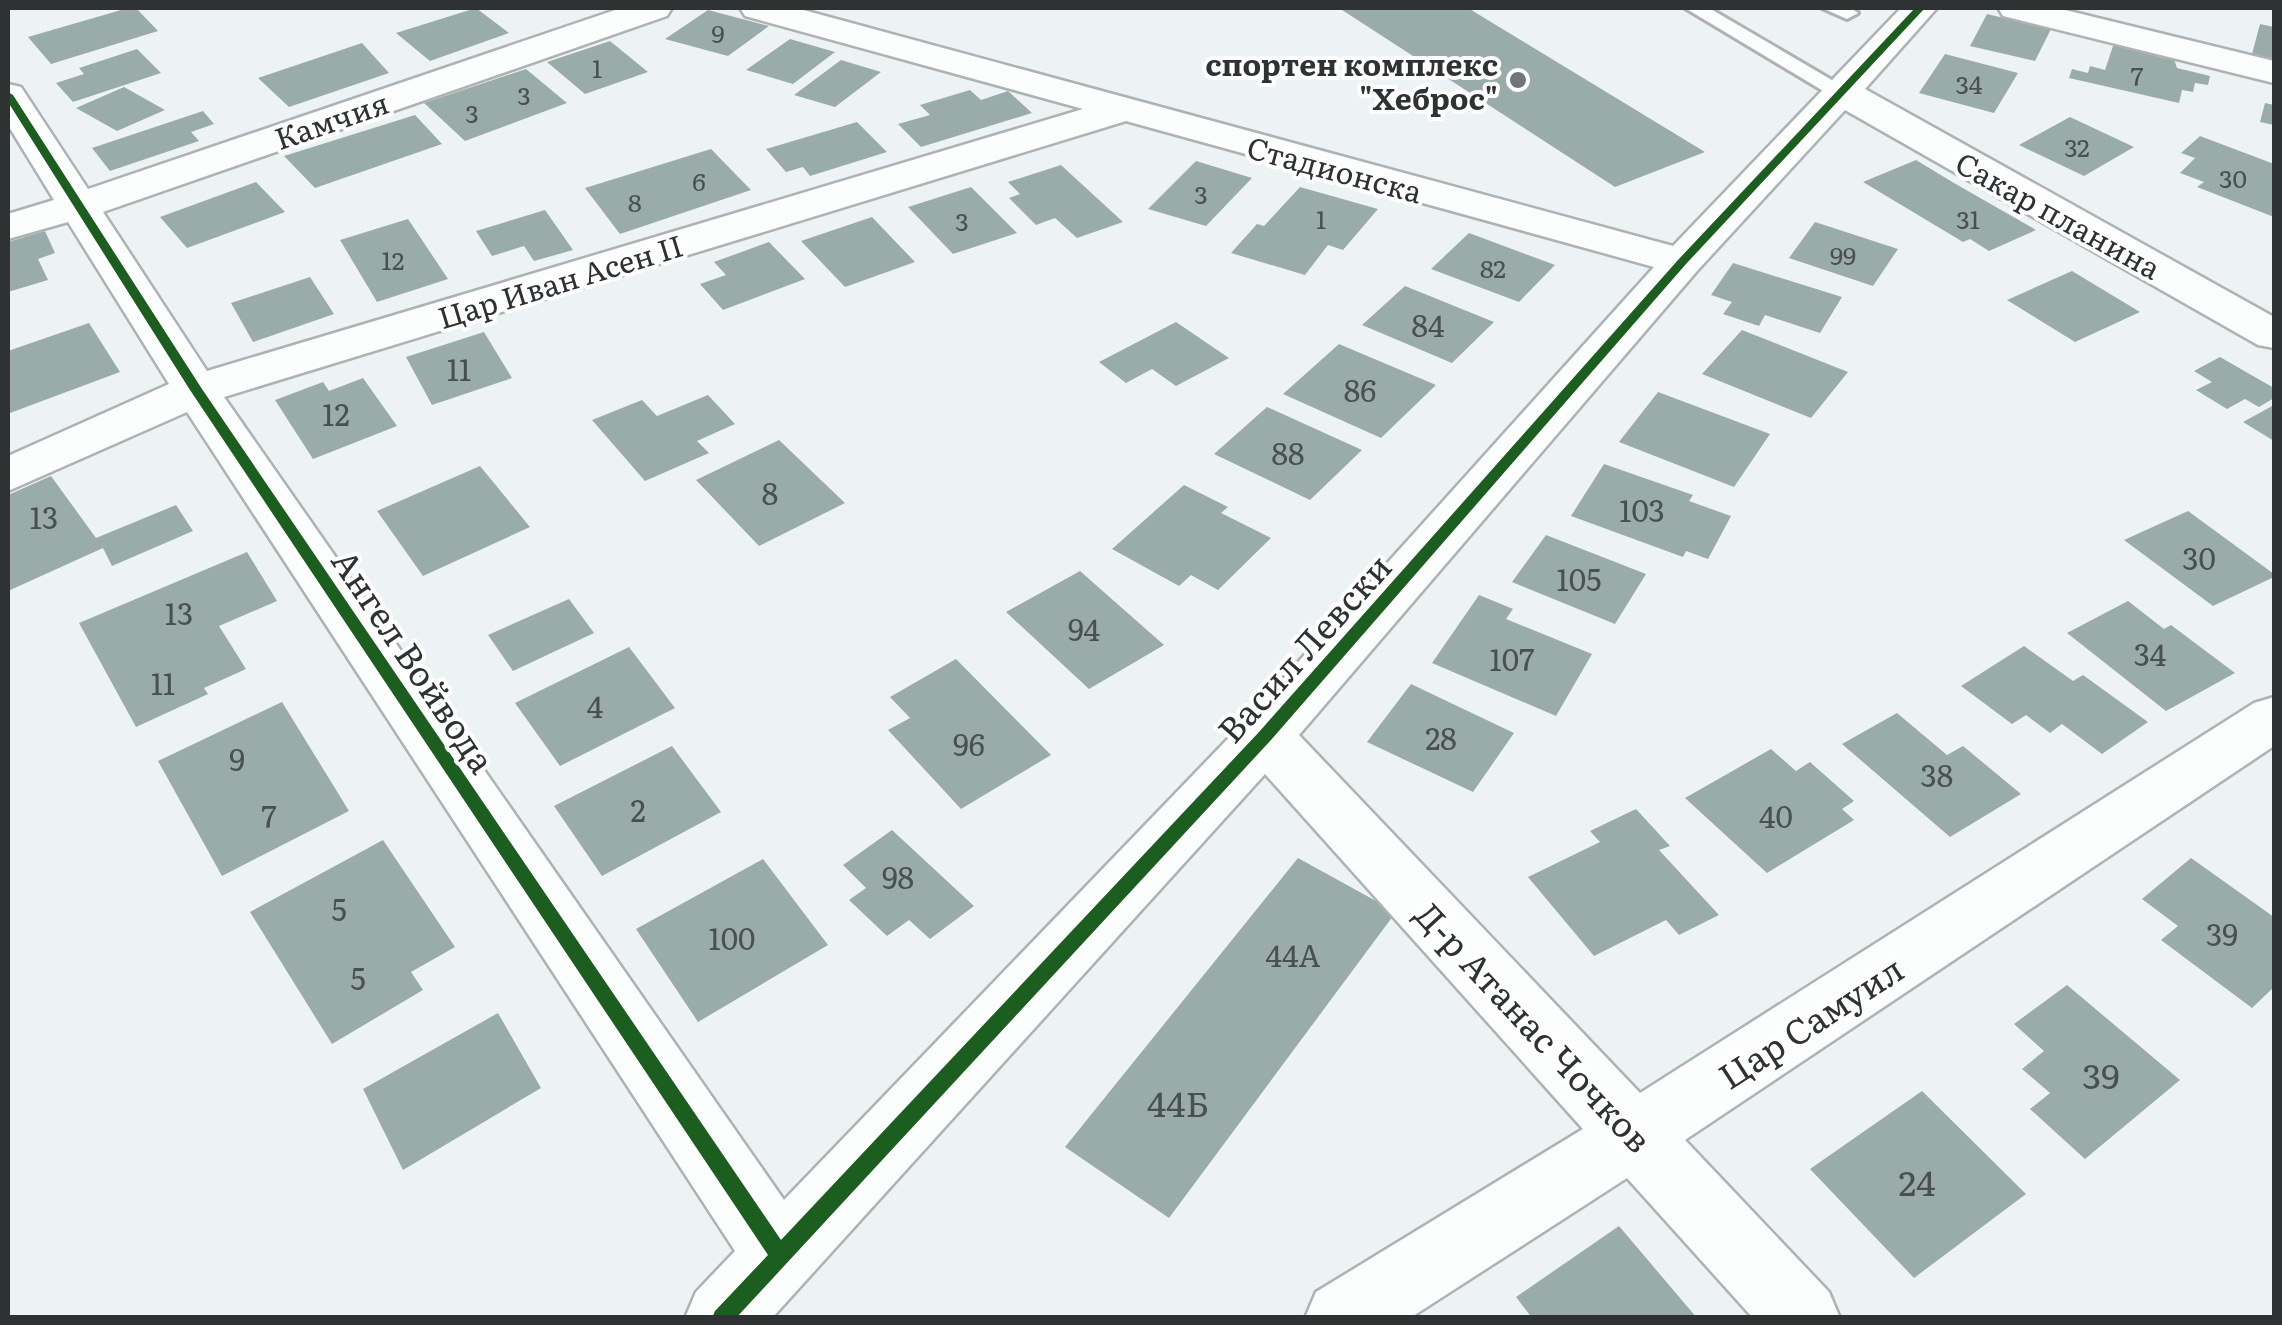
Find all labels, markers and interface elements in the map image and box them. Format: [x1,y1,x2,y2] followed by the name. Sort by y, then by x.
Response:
[711,14,725,51] house number: 9
[1205,41,1498,119] place label: спортен комплекс "Хеброс"
[592,49,602,86] house number: 1
[2131,56,2144,93] house number: 7
[1955,65,1983,102] house number: 34
[1507,69,1529,91] marker: спортен комплекс "Хеброс"
[517,76,531,113] house number: 3
[268,79,394,159] street label: Камчия
[465,94,479,131] house number: 3
[1243,124,1428,213] street label: Стадионска
[2064,128,2090,165] house number: 32
[1948,139,2170,289] street label: Сакар планина
[2219,159,2247,196] house number: 30
[692,162,706,199] house number: 6
[1194,175,1208,212] house number: 3
[628,183,642,220] house number: 8
[1316,200,1326,237] house number: 1
[1956,200,1980,237] house number: 31
[955,202,969,239] house number: 3
[432,222,688,338] street label: Цар Иван Асен II
[1830,236,1856,273] house number: 99
[382,241,404,278] house number: 12
[1480,249,1506,286] house number: 82
[1411,302,1445,346] house number: 84
[447,346,471,390] house number: 11
[1344,367,1376,411] house number: 86
[322,391,350,435] house number: 12
[1271,430,1305,474] house number: 88
[762,470,778,514] house number: 8
[1619,487,1665,531] house number: 103
[30,494,58,538] house number: 13
[2182,535,2216,579] house number: 30
[321,538,509,783] street label: Ангел Войвода
[1204,541,1402,753] street label: Васил Левски
[1557,556,1601,600] house number: 105
[165,590,193,634] house number: 13
[1068,606,1100,650] house number: 94
[2134,631,2166,675] house number: 34
[1490,636,1534,680] house number: 107
[151,660,175,704] house number: 11
[587,683,603,727] house number: 4
[1425,715,1457,759] house number: 28
[953,721,985,765] house number: 96
[229,736,245,780] house number: 9
[1921,752,1953,796] house number: 38
[630,787,646,831] house number: 2
[261,793,277,837] house number: 7
[1759,793,1793,837] house number: 40
[882,854,914,898] house number: 98
[331,886,347,930] house number: 5
[1405,889,1665,1163] street label: Д-р Атанас Чочков
[2206,911,2238,955] house number: 39
[709,915,755,959] house number: 100
[1265,932,1321,976] house number: 44А
[1707,942,1913,1100] street label: Цар Самуил
[350,955,366,999] house number: 5
[2082,1048,2120,1100] house number: 39
[1147,1076,1209,1128] house number: 44Б
[1898,1155,1936,1207] house number: 24

